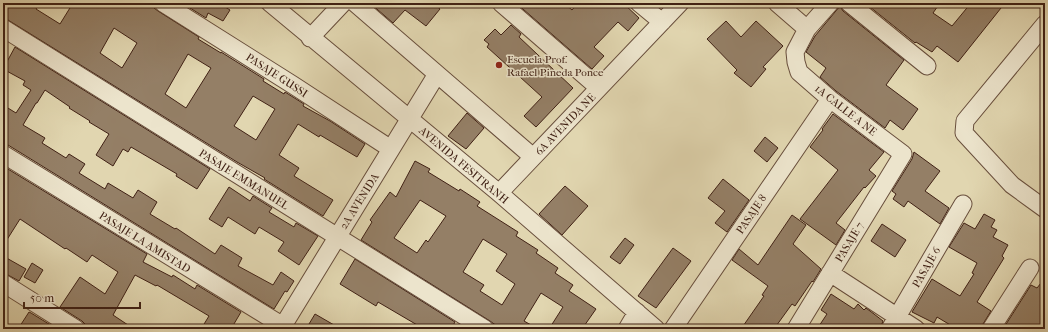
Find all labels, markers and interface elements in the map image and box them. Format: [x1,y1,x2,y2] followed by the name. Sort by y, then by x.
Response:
[243,51,311,101] street label: PASAJE GUSSI
[507,53,604,79] place label: Escuela Prof. Rafael Pineda Ponce
[494,60,504,70] marker: Escuela Prof. Rafael Pineda Ponce
[812,82,879,139] street label: 1A CALLE A NE
[533,90,598,158] street label: 6A AVENIDA NE
[416,124,511,207] street label: AVENIDA FESITRANH
[196,147,291,213] street label: PASAJE EMMANUEL
[337,170,382,232] street label: 2A AVENIDA
[734,192,769,236] street label: PASAJE 8
[97,209,193,276] street label: PASAJE LA AMISTAD
[832,220,866,265] street label: PASAJE 7
[910,244,943,290] street label: PASAJE 6
[24,284,140,310] scale bar
[30,291,54,305] text: 50 m

